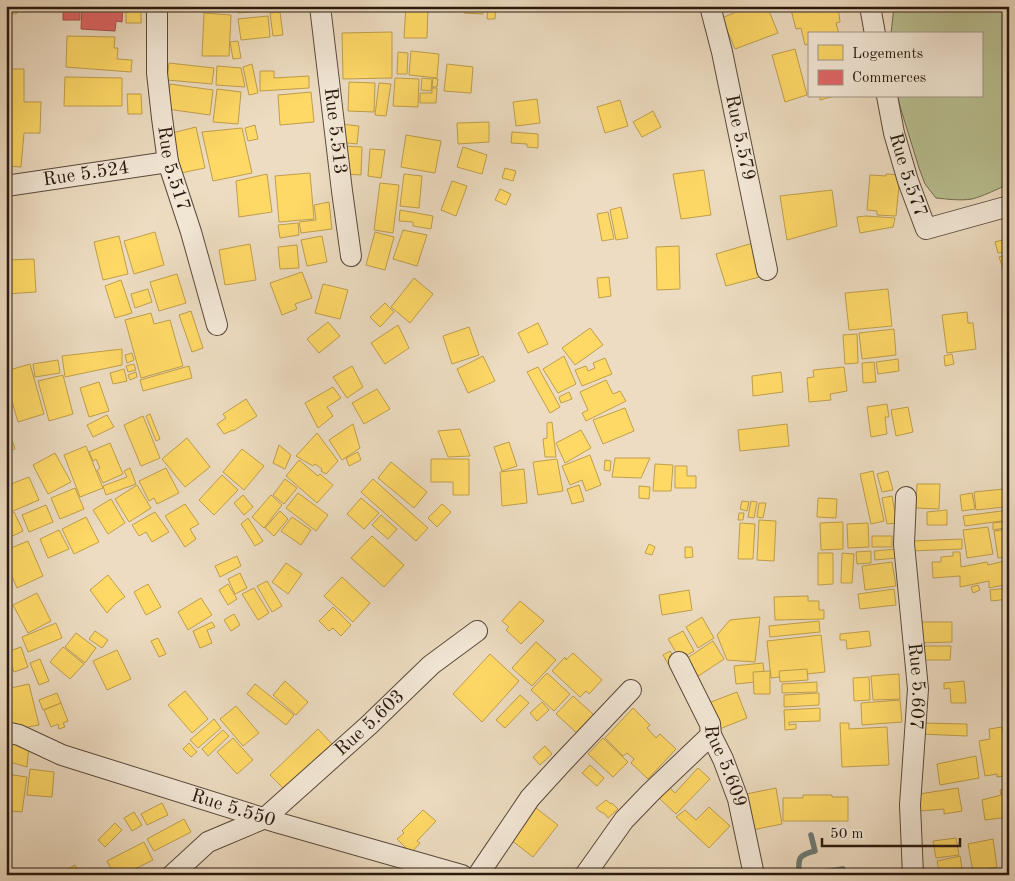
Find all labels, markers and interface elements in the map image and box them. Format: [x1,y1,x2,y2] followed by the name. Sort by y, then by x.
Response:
[808,32,982,98] legend
[852,47,923,62] text: Logements
[852,71,926,86] text: Commerces
[320,87,349,176] street label: Rue 5.513
[722,93,758,182] street label: Rue 5.579
[154,125,193,213] street label: Rue 5.517
[885,131,930,220] street label: Rue 5.577
[42,158,131,190] street label: Rue 5.524
[904,642,928,730] street label: Rue 5.607
[331,687,408,760] street label: Rue 5.603
[701,724,749,809] street label: Rue 5.609
[189,786,278,831] street label: Rue 5.550
[822,816,960,848] scale bar
[830,827,864,842] text: 50 m

